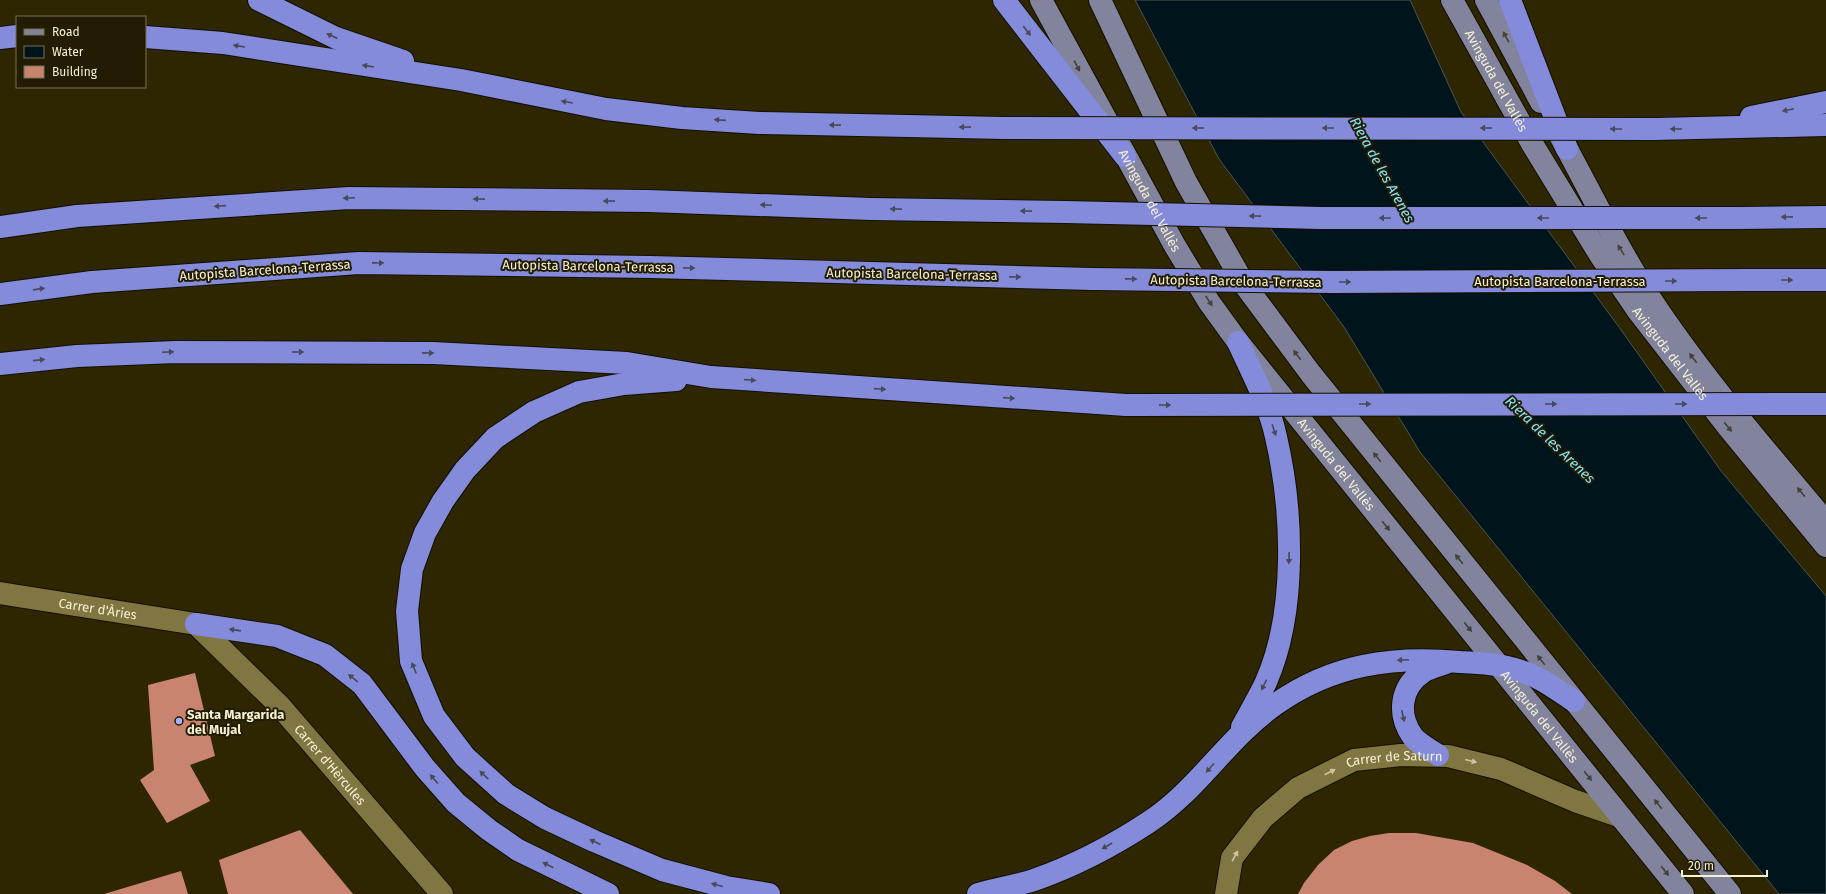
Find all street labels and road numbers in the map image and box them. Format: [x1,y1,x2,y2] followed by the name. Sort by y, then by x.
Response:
[1462,27,1531,134] street label: Avinguda del Vallès
[1116,146,1184,254] street label: Avinguda del Vallès
[179,257,351,283] street label: Autopista Barcelona-Terrassa
[502,257,674,275] street label: Autopista Barcelona-Terrassa
[826,265,998,283] street label: Autopista Barcelona-Terrassa
[1150,272,1322,290] street label: Autopista Barcelona-Terrassa
[1474,274,1646,289] street label: Autopista Barcelona-Terrassa
[1630,303,1712,403] street label: Avinguda del Vallès
[1295,415,1378,513] street label: Avinguda del Vallès
[58,595,138,622] street label: Carrer d'Àries
[1498,667,1582,766] street label: Avinguda del Vallès
[292,721,369,808] street label: Carrer d'Hèrcules
[1343,747,1443,770] street label: Carrer de Saturn

